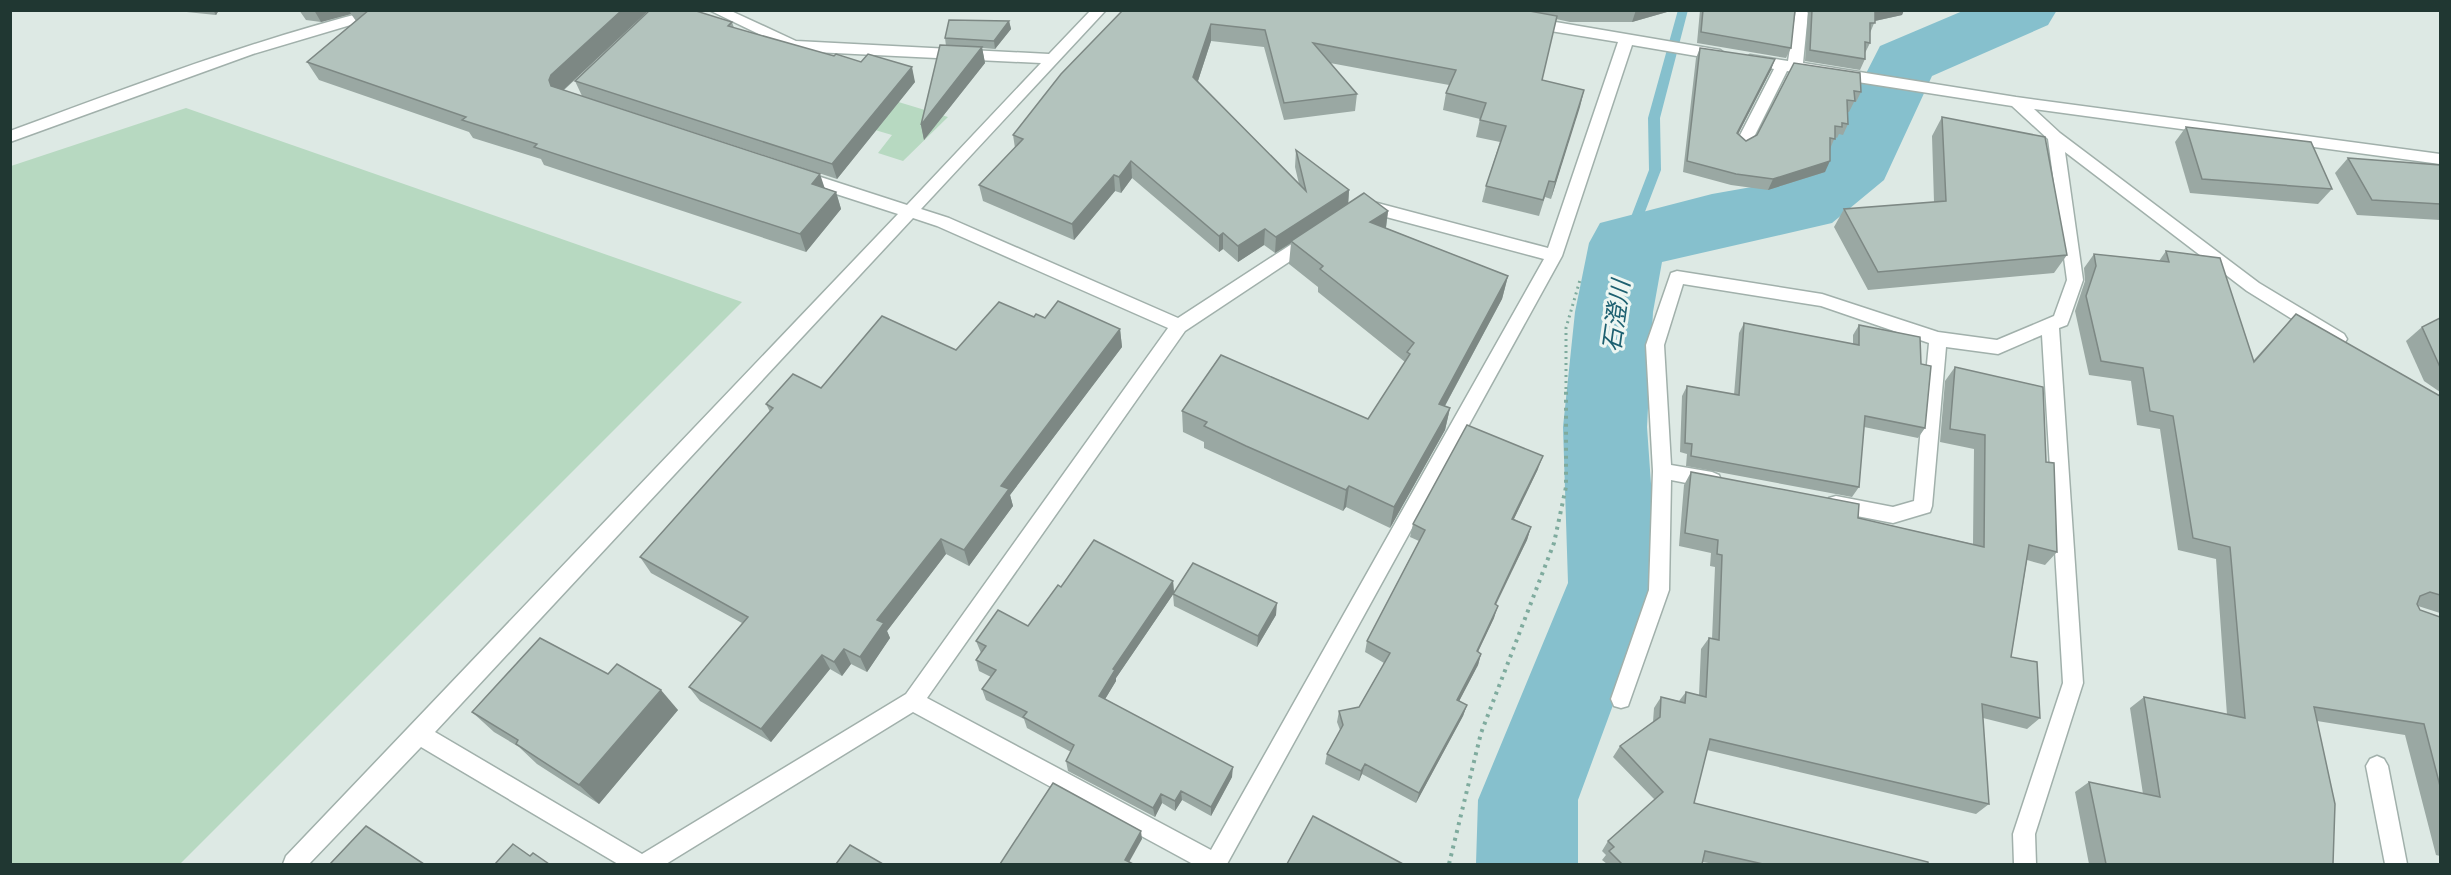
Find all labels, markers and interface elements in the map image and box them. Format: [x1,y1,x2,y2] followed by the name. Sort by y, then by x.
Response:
[1597,275,1636,354] water label: 石澄川

